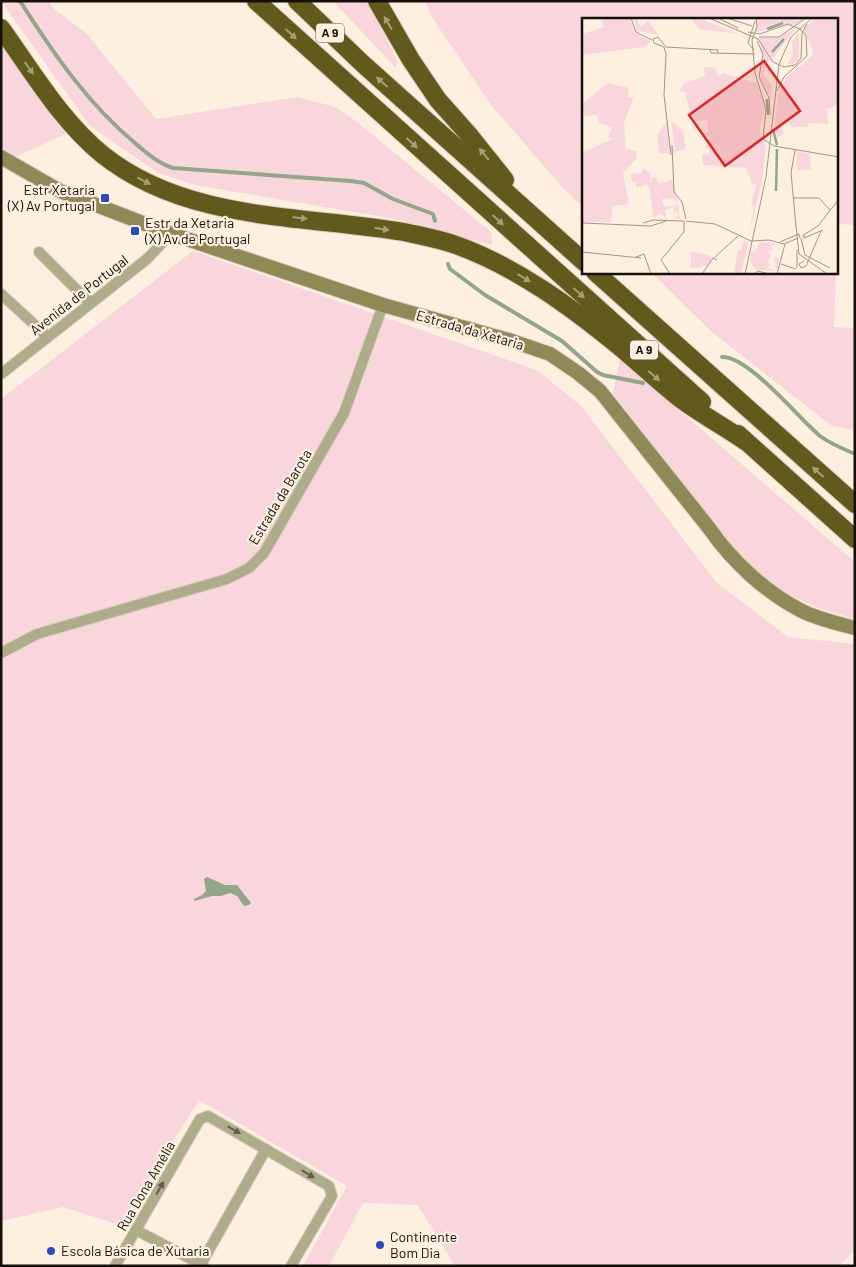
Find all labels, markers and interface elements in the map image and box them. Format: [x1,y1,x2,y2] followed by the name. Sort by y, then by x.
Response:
[384,16,393,29] one-way arrow
[582,18,838,274] inset map
[316,23,344,42] road number: A 9
[285,28,297,40] one-way arrow
[24,61,34,75] one-way arrow
[377,76,389,88] one-way arrow
[406,137,418,149] one-way arrow
[478,148,489,161] one-way arrow
[137,176,150,185] one-way arrow
[7,181,95,214] place label: Estr Xetaria (X) Av Portugal
[99,192,111,204] marker: Estr Xetaria (X) Av Portugal
[144,214,250,247] place label: Estr da Xetaria (X) Av de Portugal
[293,214,309,222] one-way arrow
[492,214,504,226] one-way arrow
[129,225,141,237] marker: Estr da Xetaria (X) Av de Portugal
[374,225,390,233] one-way arrow
[26,251,131,338] street label: Avenida de Portugal
[517,274,530,283] one-way arrow
[573,287,585,299] one-way arrow
[414,306,526,353] street label: Estrada da Xetaria
[630,340,658,360] road number: A 9
[647,370,659,382] one-way arrow
[244,446,315,548] street label: Estrada da Barota
[813,466,825,478] one-way arrow
[227,1126,240,1135] one-way arrow
[113,1138,178,1234] street label: Rua Dona Amélia
[301,1170,316,1178] one-way arrow
[156,1181,165,1194] one-way arrow
[390,1228,457,1261] place label: Continente Bom Dia
[374,1239,386,1251] marker: Continente Bom Dia
[61,1242,209,1259] place label: Escola Básica de Xutaria
[45,1245,57,1257] marker: Escola Básica de Xutaria

